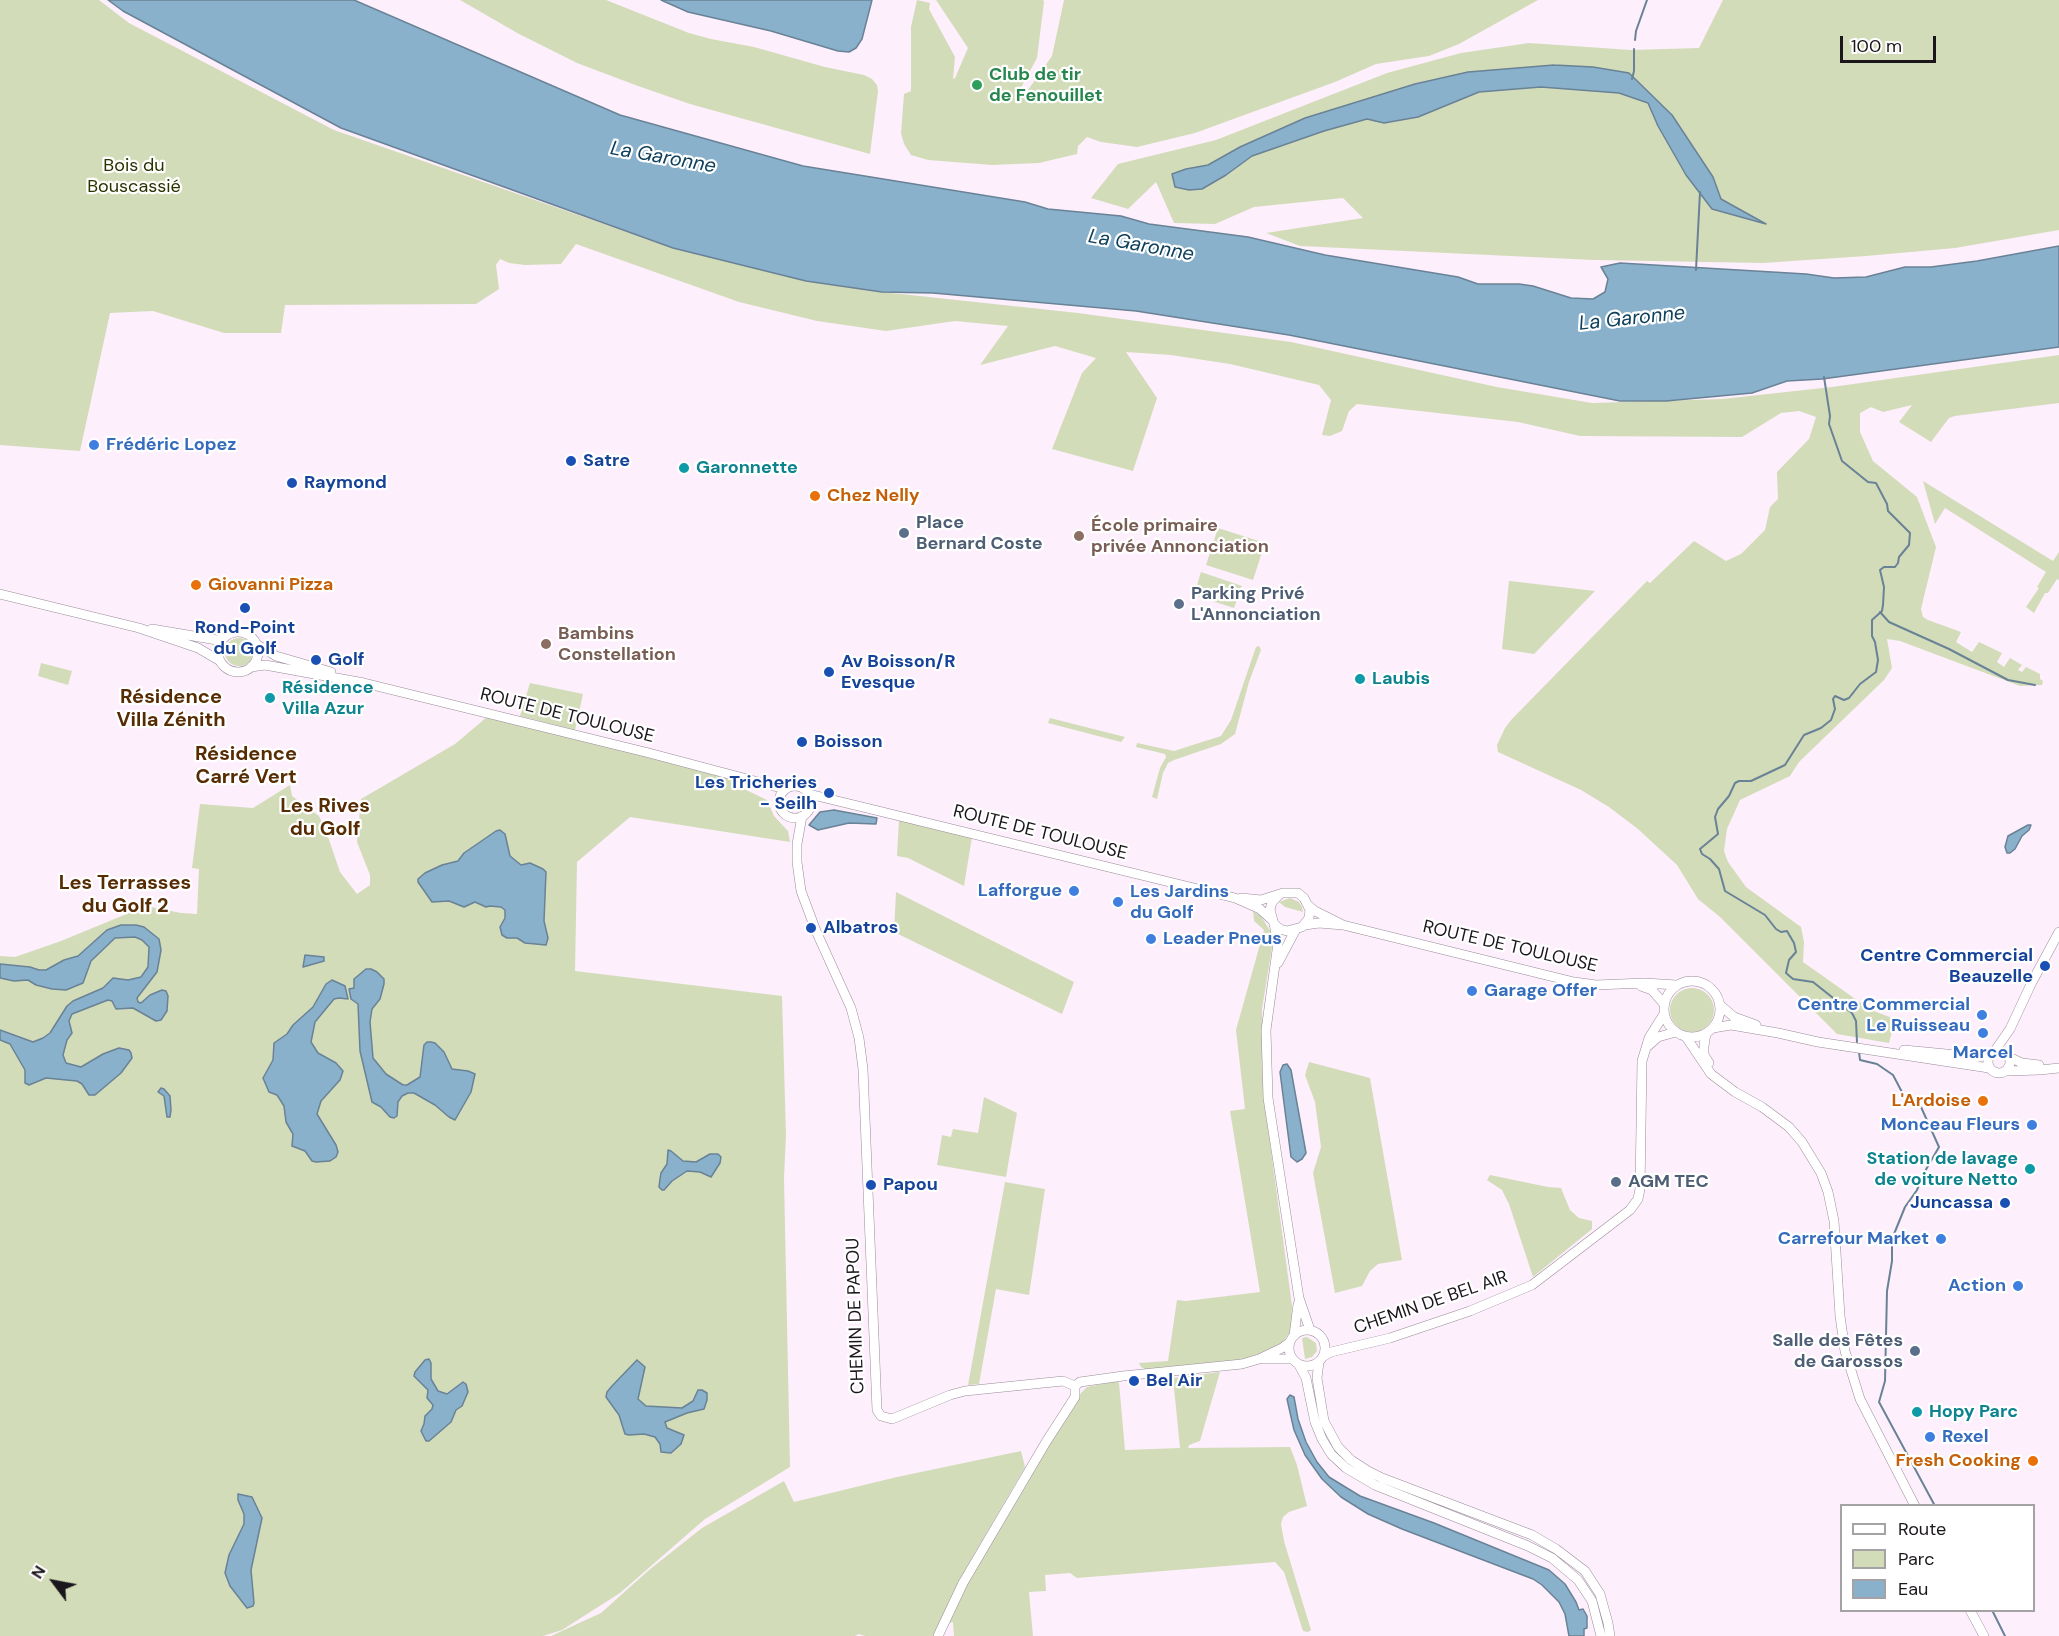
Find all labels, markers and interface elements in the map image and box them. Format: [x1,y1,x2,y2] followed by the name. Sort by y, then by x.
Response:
[1843,24,1939,62] scale bar
[1851,34,1902,58] text: 100 m
[989,64,1102,106] place label: Club de tir de Fenouillet
[970,78,984,92] marker: Club de tir de Fenouillet
[608,137,718,179] water label: La Garonne
[87,155,181,198] park label: Bois du Bouscassié
[1086,225,1196,267] water label: La Garonne
[1578,301,1686,337] water label: La Garonne
[106,434,236,456] place label: Frédéric Lopez
[87,438,101,452] marker: Frédéric Lopez
[583,450,630,472] place label: Satre
[564,454,578,468] marker: Satre
[696,457,798,479] place label: Garonnette
[677,461,691,475] marker: Garonnette
[304,472,387,494] place label: Raymond
[285,476,299,490] marker: Raymond
[827,485,920,507] place label: Chez Nelly
[808,489,822,503] marker: Chez Nelly
[916,512,1043,554] place label: Place Bernard Coste
[1091,515,1269,558] place label: École primaire privée Annonciation
[897,526,911,540] marker: Place Bernard Coste
[1072,529,1086,543] marker: École primaire privée Annonciation
[208,574,333,596] place label: Giovanni Pizza
[189,578,203,592] marker: Giovanni Pizza
[1191,583,1320,626] place label: Parking Privé L'Annonciation
[1172,597,1186,611] marker: Parking Privé L'Annonciation
[238,601,252,615] marker: Rond-Point du Golf
[195,617,295,660] place label: Rond-Point du Golf
[558,623,676,666] place label: Bambins Constellation
[539,637,553,651] marker: Bambins Constellation
[328,649,364,671] place label: Golf
[841,651,956,694] place label: Av Boisson/R Evesque
[309,653,323,667] marker: Golf
[822,665,836,679] marker: Av Boisson/R Evesque
[1372,668,1430,690] place label: Laubis
[1353,672,1367,686] marker: Laubis
[282,677,374,720] place label: Résidence Villa Azur
[478,684,656,748] street label: ROUTE DE TOULOUSE
[116,686,226,733] district label: Résidence Villa Zénith
[263,691,277,705] marker: Résidence Villa Azur
[814,731,883,753] place label: Boisson
[795,735,809,749] marker: Boisson
[195,743,297,790] district label: Résidence Carré Vert
[695,772,817,814] place label: Les Tricheries - Seilh
[822,786,836,800] marker: Les Tricheries - Seilh
[280,795,370,842] district label: Les Rives du Golf
[951,801,1129,865] street label: ROUTE DE TOULOUSE
[59,872,191,919] district label: Les Terrasses du Golf 2
[978,880,1062,902] place label: Lafforgue
[1130,881,1229,924] place label: Les Jardins du Golf
[1067,884,1081,898] marker: Lafforgue
[1111,895,1125,909] marker: Les Jardins du Golf
[1421,916,1599,978] street label: ROUTE DE TOULOUSE
[823,917,898,939] place label: Albatros
[804,921,818,935] marker: Albatros
[1163,928,1282,950] place label: Leader Pneus
[1144,932,1158,946] marker: Leader Pneus
[1860,945,2033,988] place label: Centre Commercial Beauzelle
[2038,959,2052,973] marker: Centre Commercial Beauzelle
[1484,980,1597,1002] place label: Garage Offer
[1465,984,1479,998] marker: Garage Offer
[1797,994,1970,1036] place label: Centre Commercial Le Ruisseau
[1975,1008,1989,1022] marker: Centre Commercial Le Ruisseau
[1976,1026,1990,1040] marker: Marcel
[1953,1042,2013,1064] place label: Marcel
[1892,1090,1971,1112] place label: L'Ardoise
[1976,1094,1990,1108] marker: L'Ardoise
[1881,1114,2020,1136] place label: Monceau Fleurs
[2025,1118,2039,1132] marker: Monceau Fleurs
[1867,1148,2018,1190] place label: Station de lavage de voiture Netto
[2023,1162,2037,1176] marker: Station de lavage de voiture Netto
[1628,1171,1709,1193] place label: AGM TEC
[883,1174,938,1196] place label: Papou
[1609,1175,1623,1189] marker: AGM TEC
[864,1178,878,1192] marker: Papou
[1910,1192,1993,1214] place label: Juncassa
[1998,1196,2012,1210] marker: Juncassa
[1778,1228,1929,1250] place label: Carrefour Market
[1934,1232,1948,1246] marker: Carrefour Market
[842,1238,870,1394] street label: CHEMIN DE PAPOU
[1351,1267,1511,1339] street label: CHEMIN DE BEL AIR
[1948,1275,2006,1297] place label: Action
[2011,1279,2025,1293] marker: Action
[1772,1330,1903,1372] place label: Salle des Fêtes de Garossos
[1908,1344,1922,1358] marker: Salle des Fêtes de Garossos
[1146,1370,1202,1392] place label: Bel Air
[1127,1374,1141,1388] marker: Bel Air
[1929,1401,2018,1423] place label: Hopy Parc
[1910,1405,1924,1419] marker: Hopy Parc
[1942,1426,1988,1448] place label: Rexel
[1923,1430,1937,1444] marker: Rexel
[1896,1450,2021,1472] place label: Fresh Cooking
[2026,1454,2040,1468] marker: Fresh Cooking
[1840,1504,2035,1612] legend
[1898,1517,1946,1541] text: Route
[1898,1547,1934,1571] text: Parc
[24,1552,84,1612] north arrow
[26,1562,50,1583] text: N
[1898,1577,1928,1601] text: Eau

